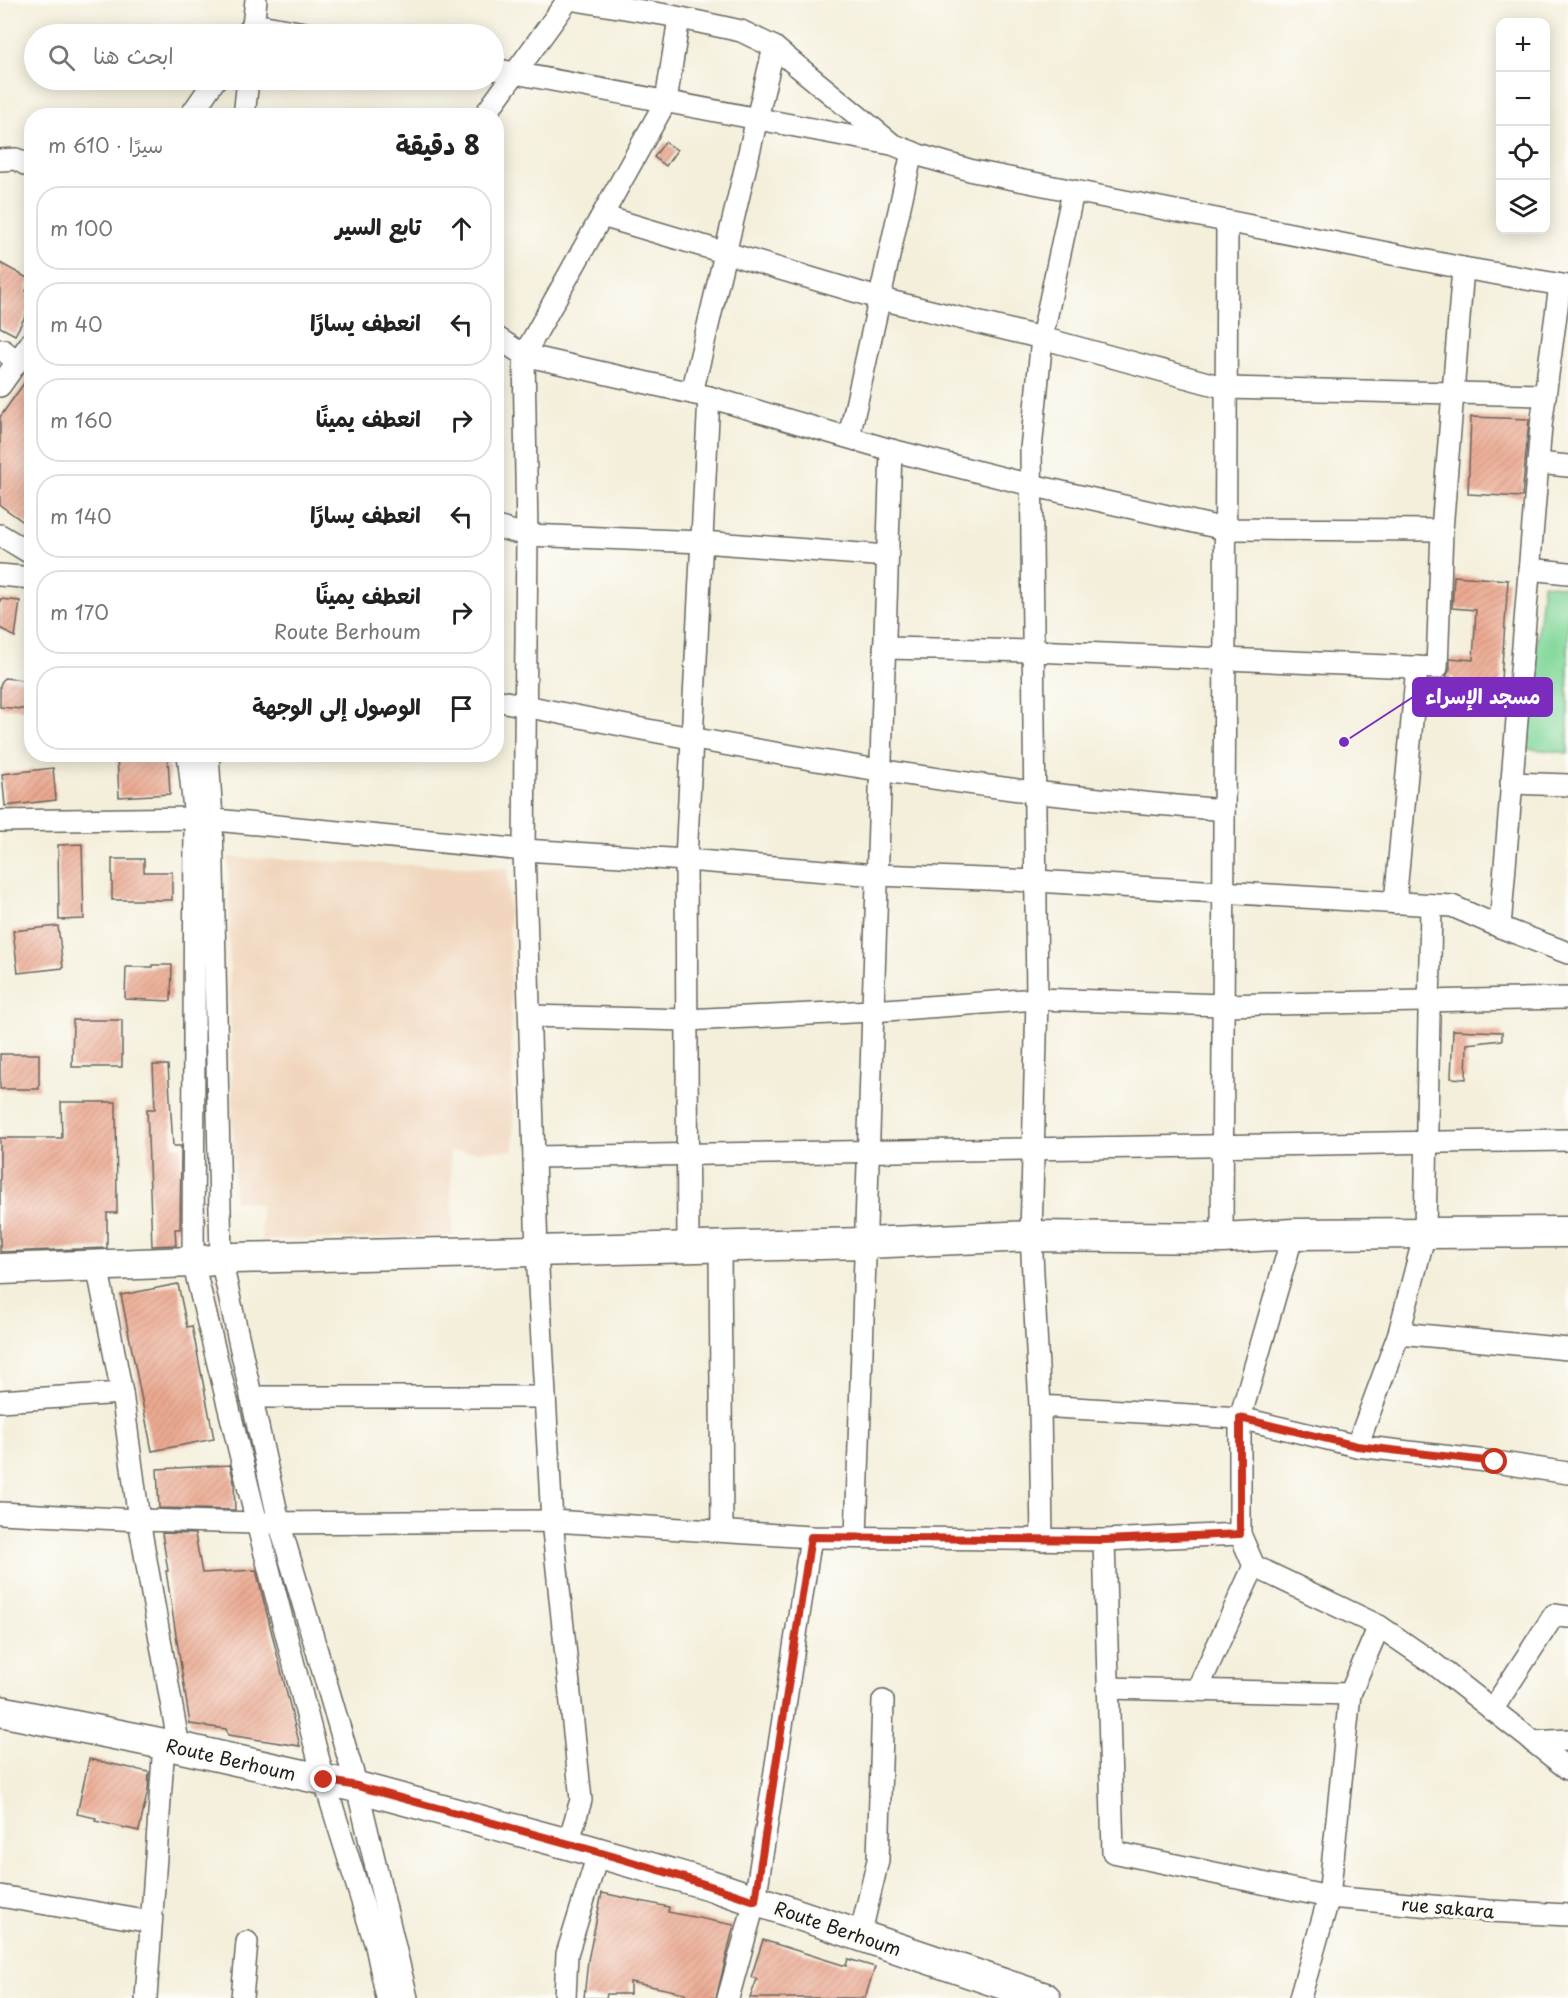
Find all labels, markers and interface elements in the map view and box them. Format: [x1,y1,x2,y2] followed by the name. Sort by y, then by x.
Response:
[1496,18,1550,234] map controls
[1496,18,1550,72] button: +
[24,24,504,90] search box
[93,38,174,71] text: ابحث هنا
[45,41,78,74] icon: search
[1496,72,1550,126] button: −
[395,125,480,164] text: 8 دقيقة
[1496,126,1550,180] button: locate
[48,130,163,160] text: سيرًا · 610 m
[1496,180,1550,234] button: layers
[336,209,421,242] text: تابع السير
[445,212,478,245] icon: ahead
[50,213,113,243] text: 100 m
[310,305,421,338] text: انعطف يسارًا
[445,308,478,341] icon: left
[50,309,103,339] text: 40 m
[316,401,421,434] text: انعطف يمينًا
[445,404,478,437] icon: right
[50,405,112,435] text: 160 m
[310,497,421,530] text: انعطف يسارًا
[445,500,478,533] icon: left
[50,501,112,531] text: 140 m
[316,578,421,611] text: انعطف يمينًا
[445,596,478,629] icon: right
[50,597,109,627] text: 170 m
[274,616,421,646] text: Route Berhoum
[1413,678,1552,716] callout: مسجد الإسراء
[1426,681,1540,711] text: مسجد الإسراء
[252,689,421,722] text: الوصول إلى الوجهة
[445,692,478,725] icon: arrive
[1481,1448,1507,1474] route start
[163,1731,299,1787] street label: Route Berhoum
[310,1766,336,1792] route end
[1400,1889,1496,1925] street label: rue sakara
[771,1894,905,1962] street label: Route Berhoum

